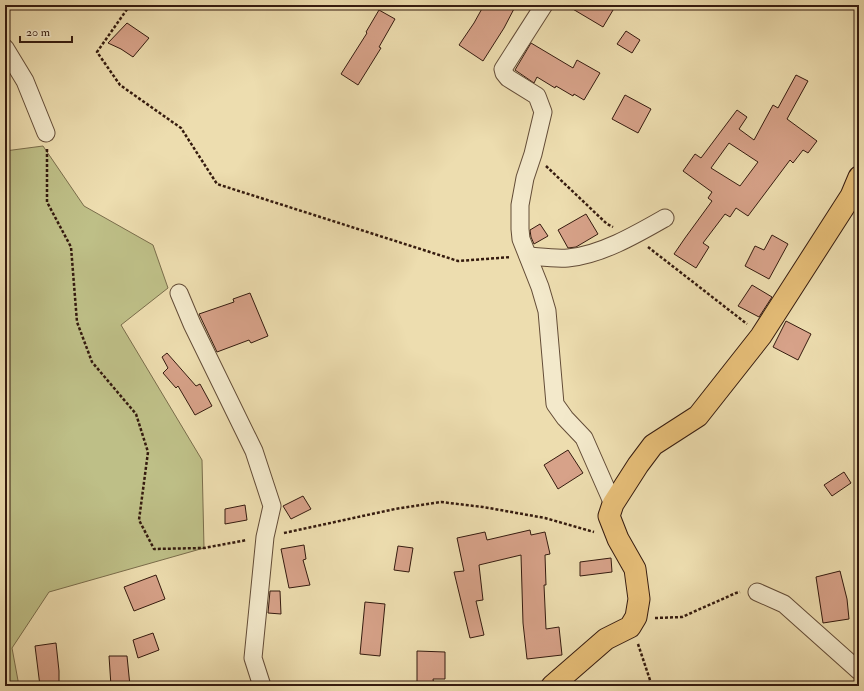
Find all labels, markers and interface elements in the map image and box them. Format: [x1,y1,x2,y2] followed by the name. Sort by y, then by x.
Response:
[20,18,72,44] scale bar
[26,25,51,40] text: 20 m

